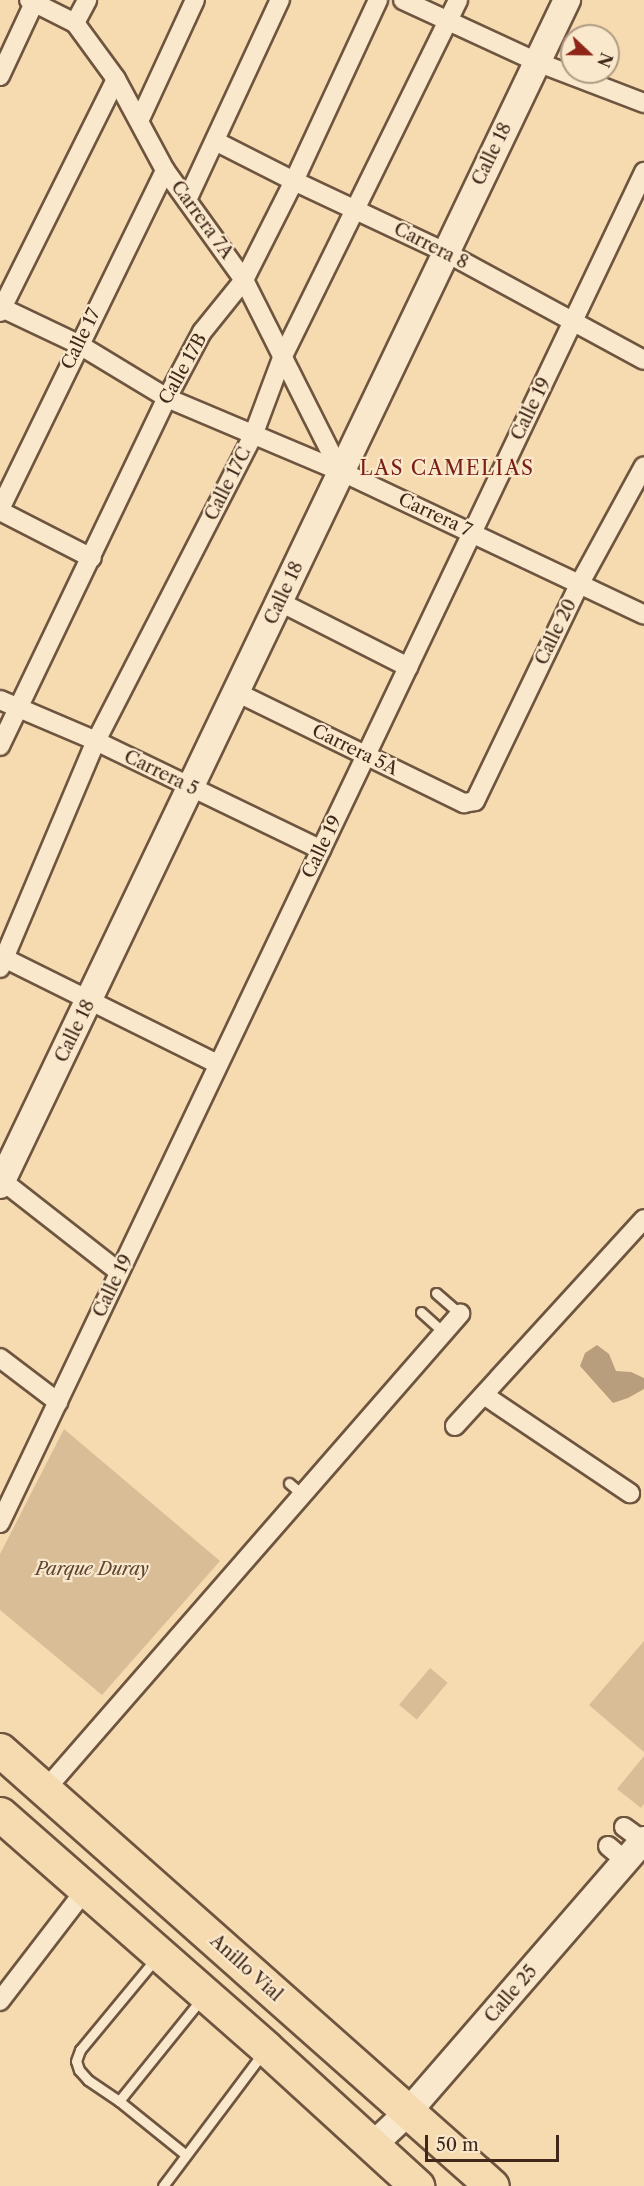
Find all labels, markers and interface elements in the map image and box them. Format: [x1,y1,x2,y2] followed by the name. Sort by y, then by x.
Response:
[560,24,620,84] north arrow
[593,50,617,70] text: N
[468,119,516,189] street label: Calle 18
[166,177,238,263] street label: Carrera 7A
[390,218,472,274] street label: Carrera 8
[57,305,105,373] street label: Calle 17
[155,330,211,408] street label: Calle 17B
[507,374,555,444] street label: Calle 19
[200,444,256,524] street label: Calle 17C
[360,456,534,480] district label: LAS CAMELIAS
[395,489,475,541] street label: Carrera 7
[260,558,308,628] street label: Calle 18
[531,595,581,669] street label: Calle 20
[308,720,402,780] street label: Carrera 5A
[120,746,202,800] street label: Carrera 5
[298,812,346,882] street label: Calle 19
[51,996,99,1066] street label: Calle 18
[89,1251,137,1321] street label: Calle 19
[35,1558,149,1580] park label: Parque Duray
[205,1930,287,2006] street label: Anillo Vial
[480,1961,542,2027] street label: Calle 25
[428,2123,562,2161] scale bar
[436,2134,479,2156] text: 50 m

